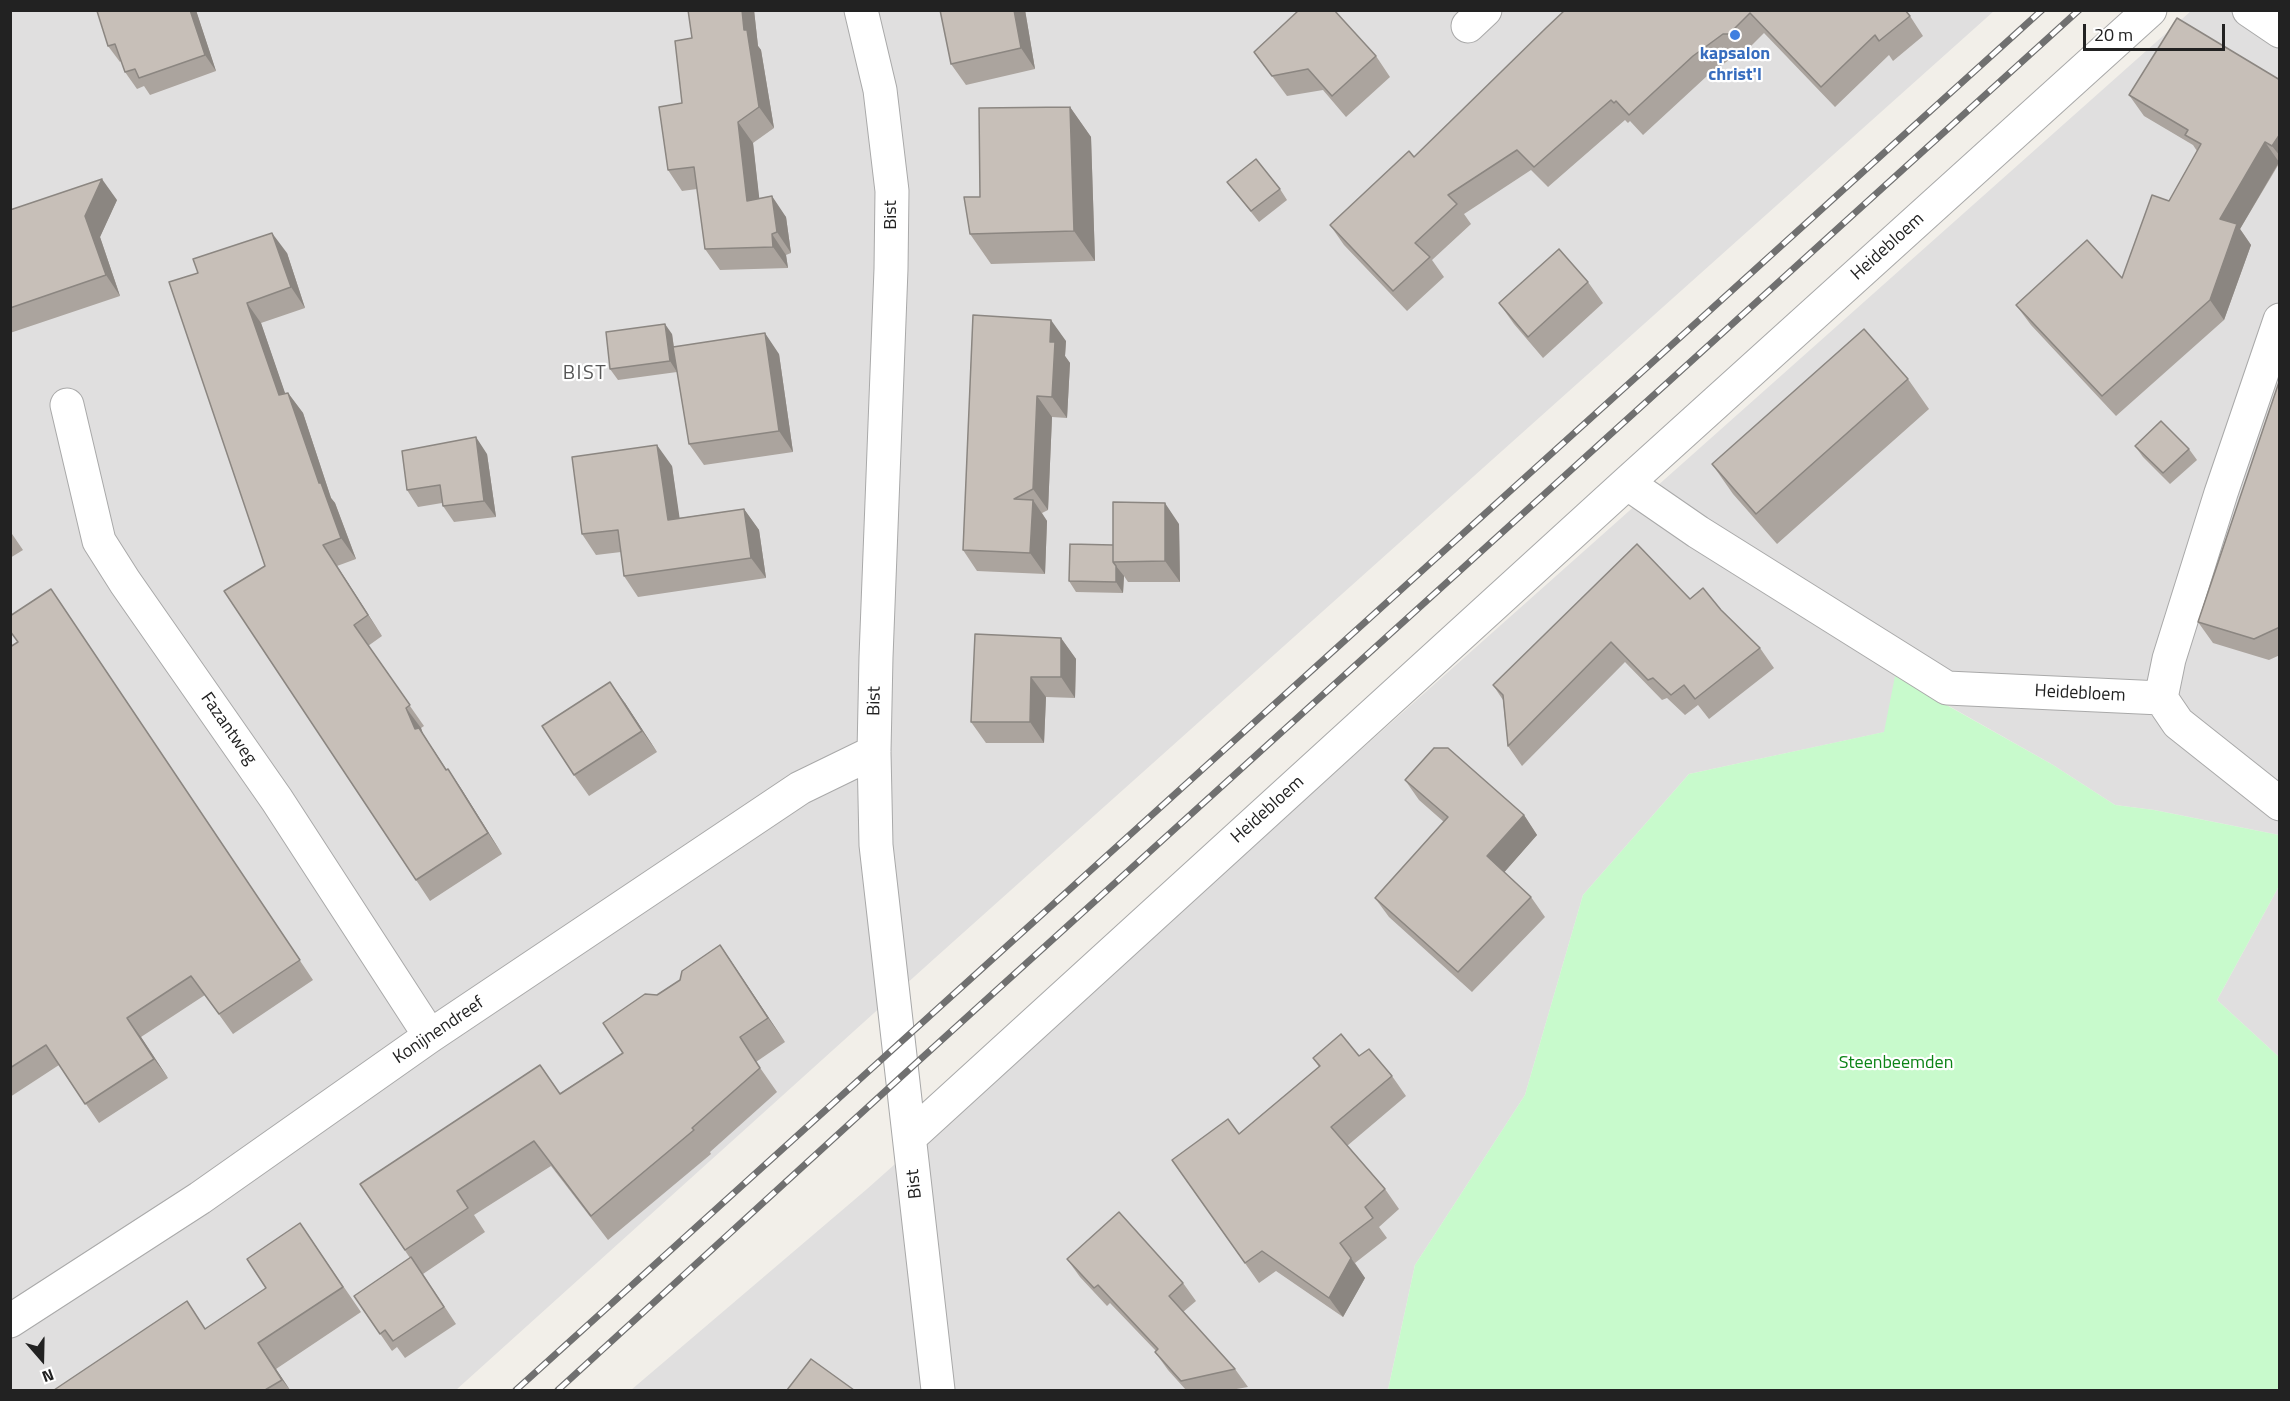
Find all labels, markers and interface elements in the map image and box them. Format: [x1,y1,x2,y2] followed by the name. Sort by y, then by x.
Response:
[2086,12,2228,50] scale bar
[2094,21,2133,48] text: 20 m
[1728,28,1742,42] marker: kapsalon christ'l
[1700,44,1770,86] place label: kapsalon christ'l
[881,200,903,230] street label: Bist
[1847,209,1929,285] street label: Heidebloem
[563,362,607,386] district label: BIST
[2034,681,2126,707] street label: Heidebloem
[864,686,886,716] street label: Bist
[195,689,261,769] street label: Fazantweg
[1227,772,1309,848] street label: Heidebloem
[389,993,489,1069] street label: Konijnendreef
[1839,1053,1953,1075] park label: Steenbeemden
[903,1168,927,1200] street label: Bist
[12,1329,72,1389] north arrow
[39,1363,57,1389] text: N

